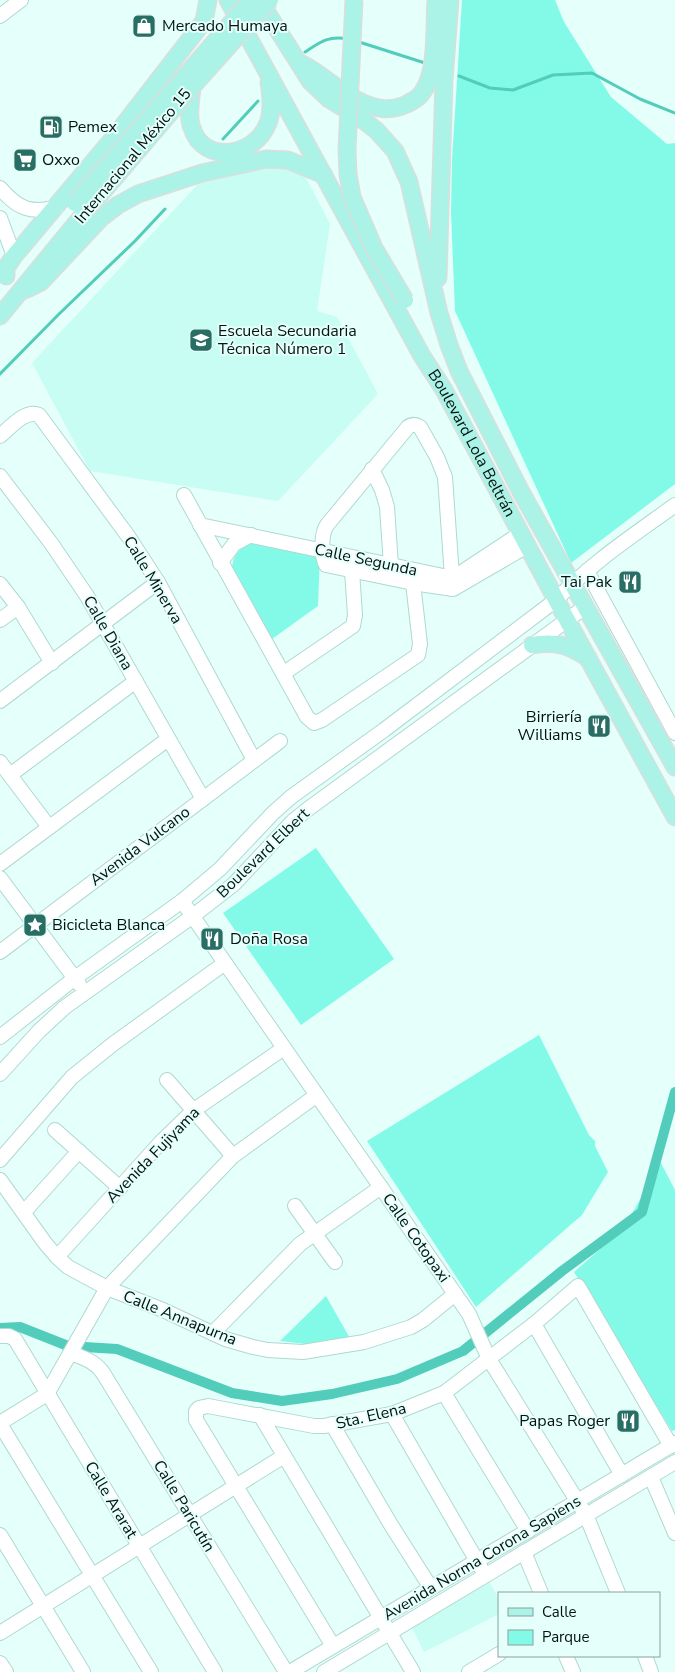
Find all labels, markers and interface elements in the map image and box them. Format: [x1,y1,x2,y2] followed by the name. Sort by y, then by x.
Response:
[131,13,157,39] shop icon: Mercado Humaya
[162,15,288,37] place label: Mercado Humaya
[70,84,196,228] street label: Internacional México 15
[38,114,64,140] fuel station icon: Pemex
[68,116,117,138] place label: Pemex
[12,147,38,173] supermarket icon: Oxxo
[42,149,80,171] place label: Oxxo
[218,320,357,360] place label: Escuela Secundaria Técnica Número 1
[188,327,214,353] school or university icon: Escuela Secundaria Técnica Número 1
[423,365,521,521] street label: Boulevard Lola Beltrán
[118,532,188,628] street label: Calle Minerva
[313,538,419,582] street label: Calle Segunda
[617,569,643,595] restaurant icon: Tai Pak
[561,571,613,593] place label: Tai Pak
[78,592,138,674] street label: Calle Diana
[518,706,582,746] place label: Birriería Williams
[586,713,612,739] restaurant icon: Birriería Williams
[85,801,195,891] street label: Avenida Vulcano
[212,803,314,903] street label: Boulevard Elbert
[22,912,48,938] place icon: Bicicleta Blanca
[52,914,165,936] place label: Bicicleta Blanca
[199,926,225,952] restaurant icon: Doña Rosa
[230,928,308,950] place label: Doña Rosa
[101,1102,205,1208] street label: Avenida Fujiyama
[377,1189,455,1287] street label: Calle Cotopaxi
[120,1285,240,1351] street label: Calle Annapurna
[334,1397,408,1435] street label: Sta. Elena
[615,1408,641,1434] restaurant icon: Papas Roger
[519,1410,610,1432] place label: Papas Roger
[148,1456,220,1556] street label: Calle Paricutín
[79,1457,143,1543] street label: Calle Ararat
[379,1490,585,1626] street label: Avenida Norma Corona Sapiens
[498,1592,660,1657] legend
[542,1602,577,1622] text: Calle
[542,1627,590,1647] text: Parque

